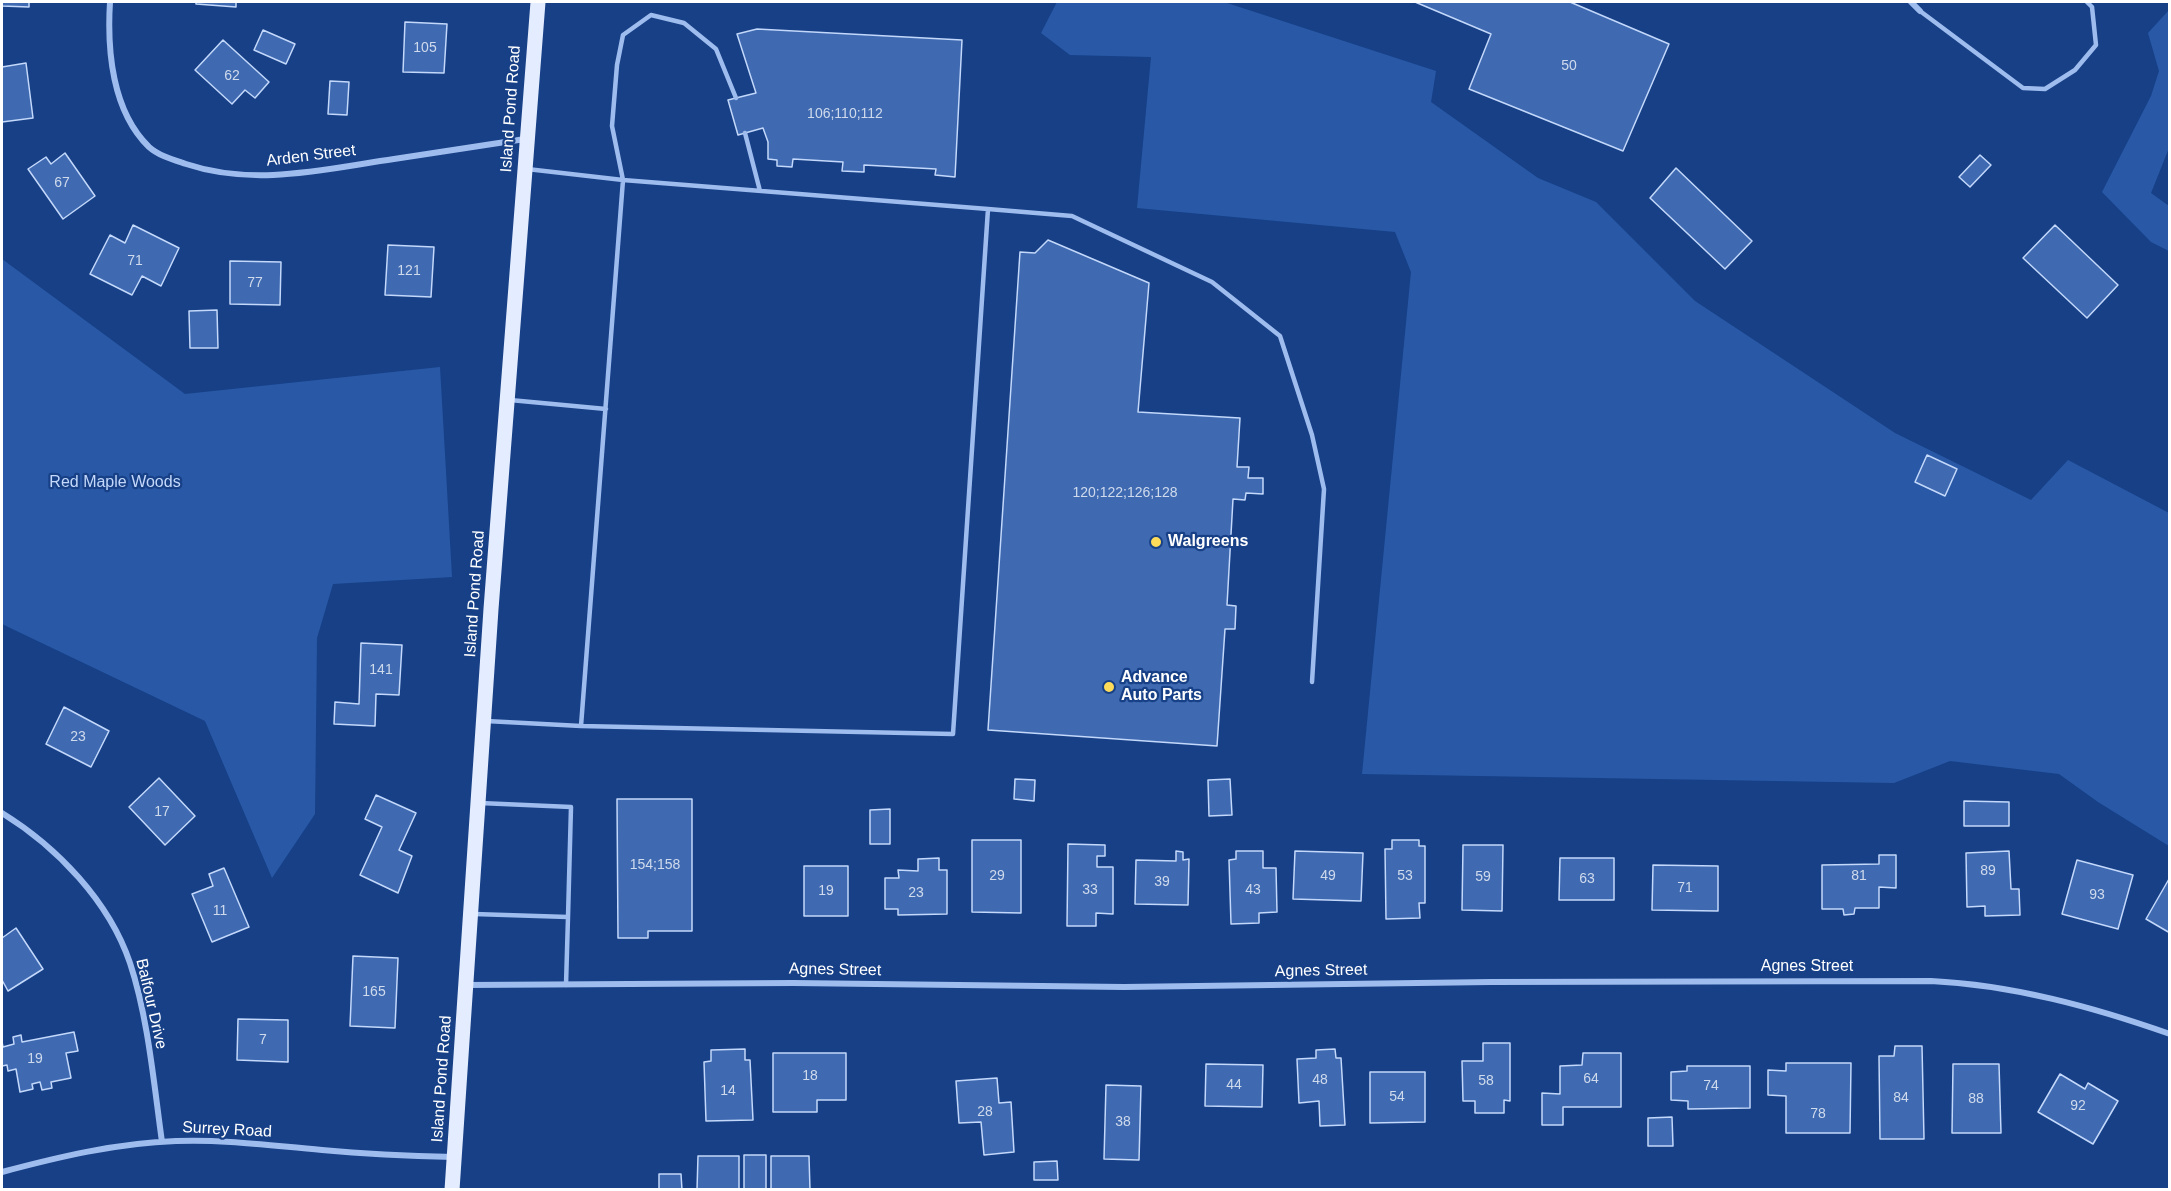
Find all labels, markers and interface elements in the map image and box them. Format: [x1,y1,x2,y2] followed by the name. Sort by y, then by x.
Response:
[413,40,437,56] house number: 105
[497,45,525,173] street label: Island Pond Road
[1561,58,1577,74] house number: 50
[224,68,240,84] house number: 62
[807,106,883,122] house number: 106;110;112
[265,141,357,171] street label: Arden Street
[54,175,70,191] house number: 67
[127,253,143,269] house number: 71
[397,263,421,279] house number: 121
[247,275,263,291] house number: 77
[49,473,181,493] park label: Red Maple Woods
[1072,485,1178,501] house number: 120;122;126;128
[461,530,489,658] street label: Island Pond Road
[1168,532,1248,552] place label: Walgreens
[1149,535,1163,549] marker: Walgreens
[369,662,393,678] house number: 141
[1121,668,1202,706] place label: Advance Auto Parts
[1102,680,1116,694] marker: Advance Auto Parts
[70,729,86,745] house number: 23
[154,804,170,820] house number: 17
[630,857,680,873] house number: 154;158
[1980,863,1996,879] house number: 89
[989,868,1005,884] house number: 29
[1320,868,1336,884] house number: 49
[1397,868,1413,884] house number: 53
[1851,868,1867,884] house number: 81
[1475,869,1491,885] house number: 59
[1579,871,1595,887] house number: 63
[1154,874,1170,890] house number: 39
[1677,880,1693,896] house number: 71
[1082,882,1098,898] house number: 33
[1245,882,1261,898] house number: 43
[818,883,834,899] house number: 19
[908,885,924,901] house number: 23
[2089,887,2105,903] house number: 93
[213,903,227,919] house number: 11
[131,957,171,1051] street label: Balfour Drive
[1761,957,1853,977] street label: Agnes Street
[789,960,881,980] street label: Agnes Street
[1275,961,1367,981] street label: Agnes Street
[362,984,386,1000] house number: 165
[428,1015,456,1143] street label: Island Pond Road
[259,1032,267,1048] house number: 7
[27,1051,43,1067] house number: 19
[802,1068,818,1084] house number: 18
[1583,1071,1599,1087] house number: 64
[1312,1072,1328,1088] house number: 48
[1478,1073,1494,1089] house number: 58
[1226,1077,1242,1093] house number: 44
[1703,1078,1719,1094] house number: 74
[720,1083,736,1099] house number: 14
[1389,1089,1405,1105] house number: 54
[1893,1090,1909,1106] house number: 84
[1968,1091,1984,1107] house number: 88
[2070,1098,2086,1114] house number: 92
[977,1104,993,1120] house number: 28
[1810,1106,1826,1122] house number: 78
[1115,1114,1131,1130] house number: 38
[182,1118,272,1142] street label: Surrey Road

